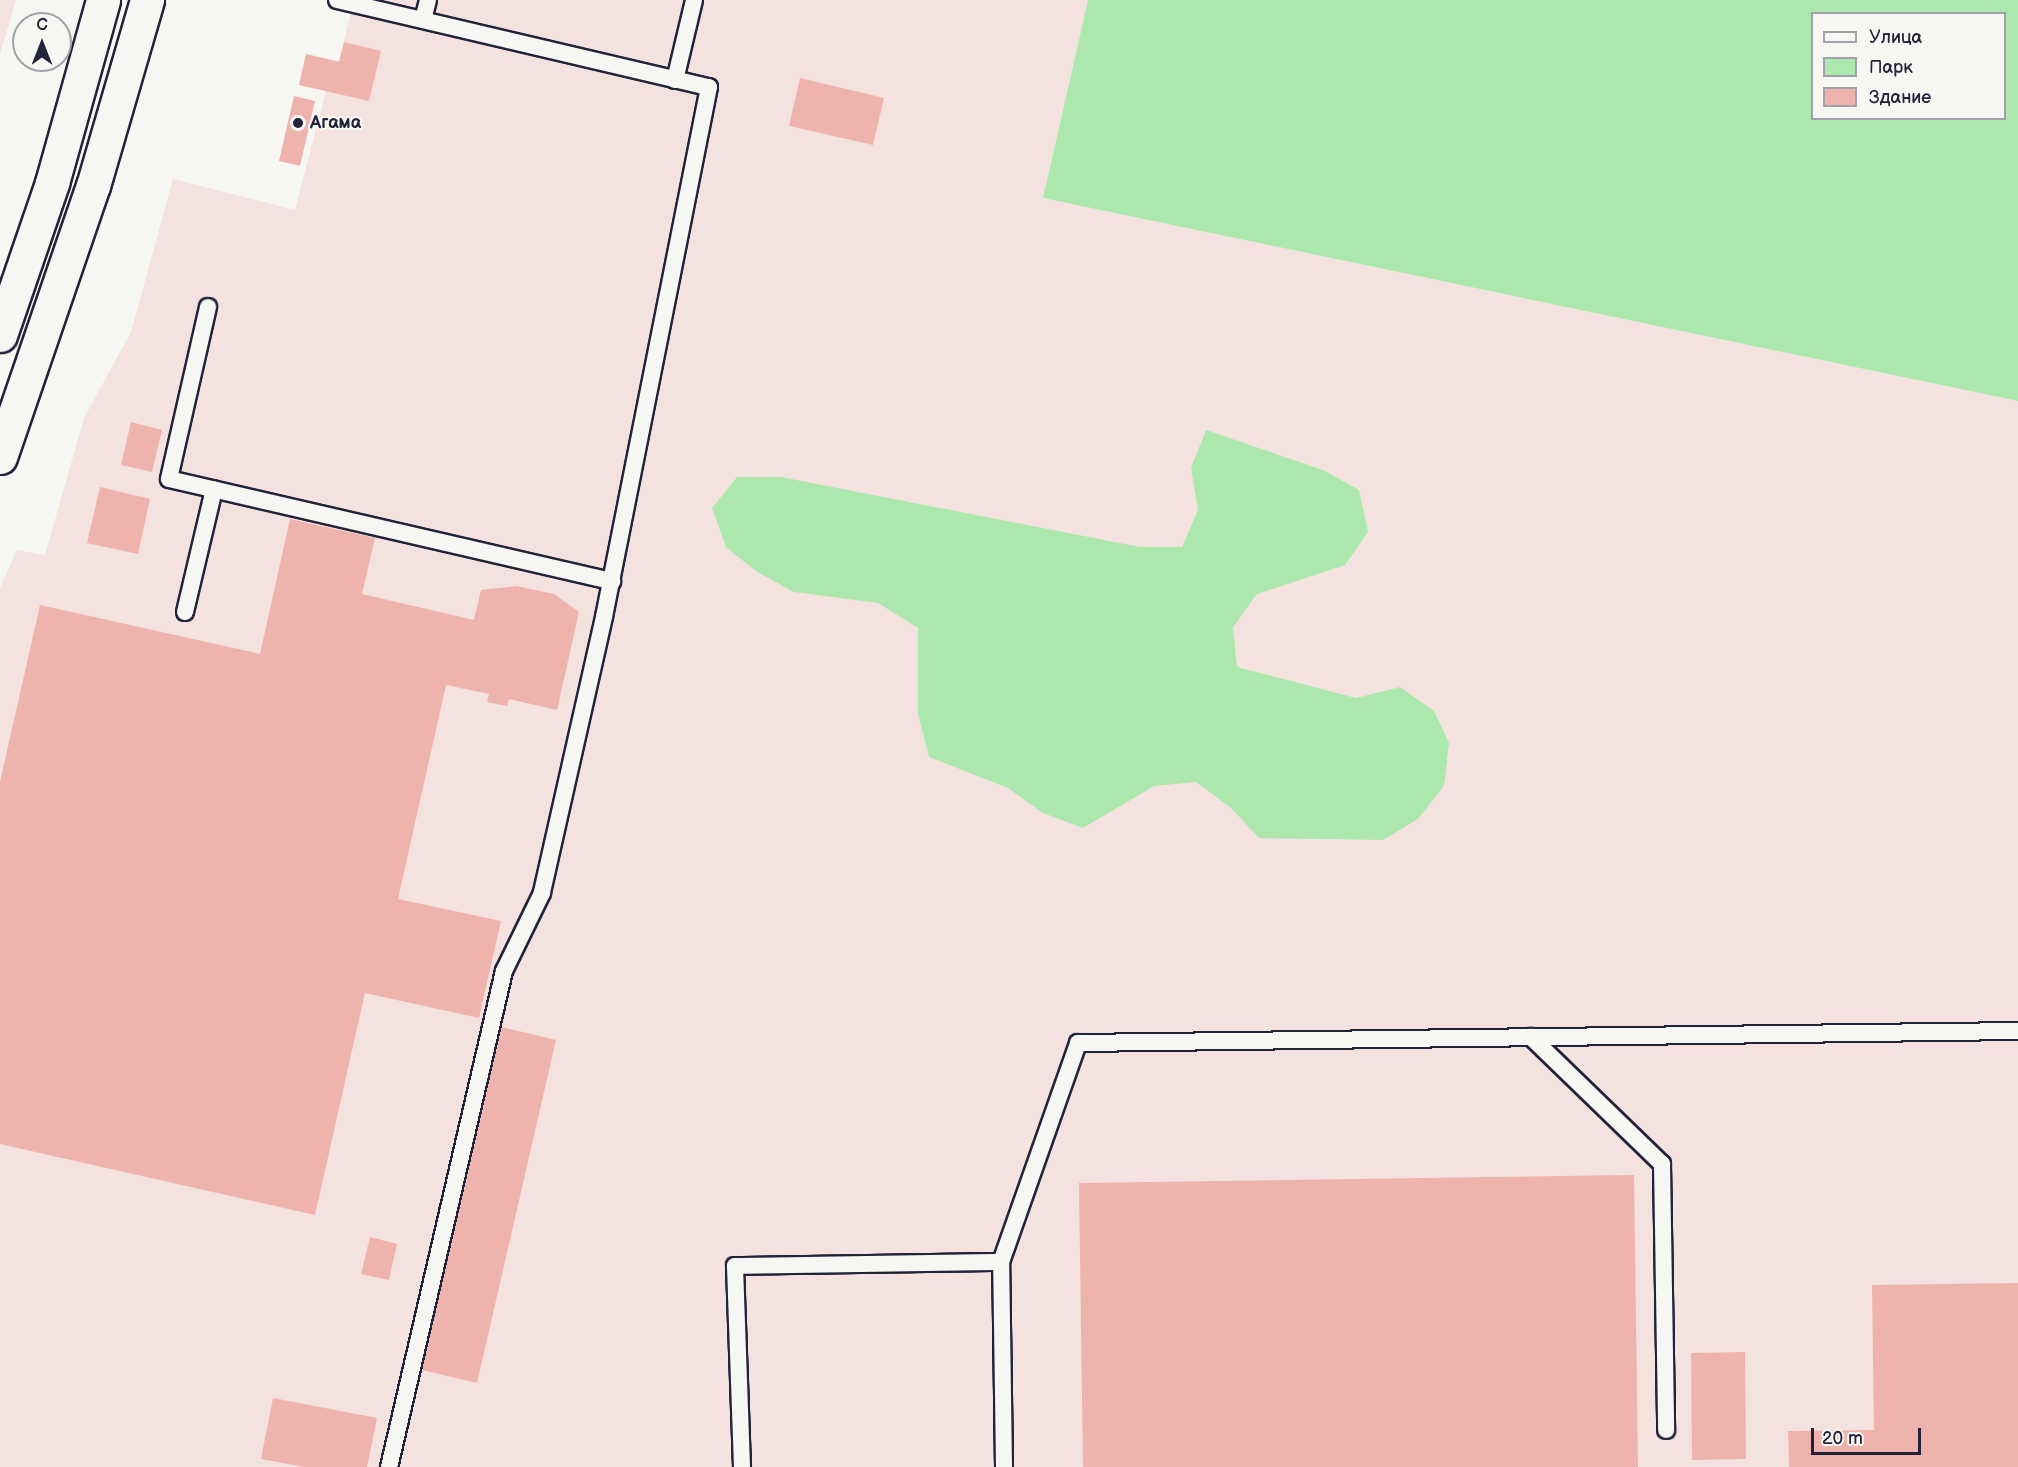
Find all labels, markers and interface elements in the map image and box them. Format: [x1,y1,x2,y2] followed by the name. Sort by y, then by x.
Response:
[12,12,72,72] north arrow
[1811,12,2006,120] legend
[36,16,48,35] text: С
[1869,27,1922,48] text: Улица
[1869,57,1913,78] text: Парк
[1869,87,1931,108] text: Здание
[310,112,361,134] place label: Агама
[291,116,305,130] marker: Агама
[1814,1416,1924,1454] scale bar
[1822,1428,1863,1449] text: 20 m

